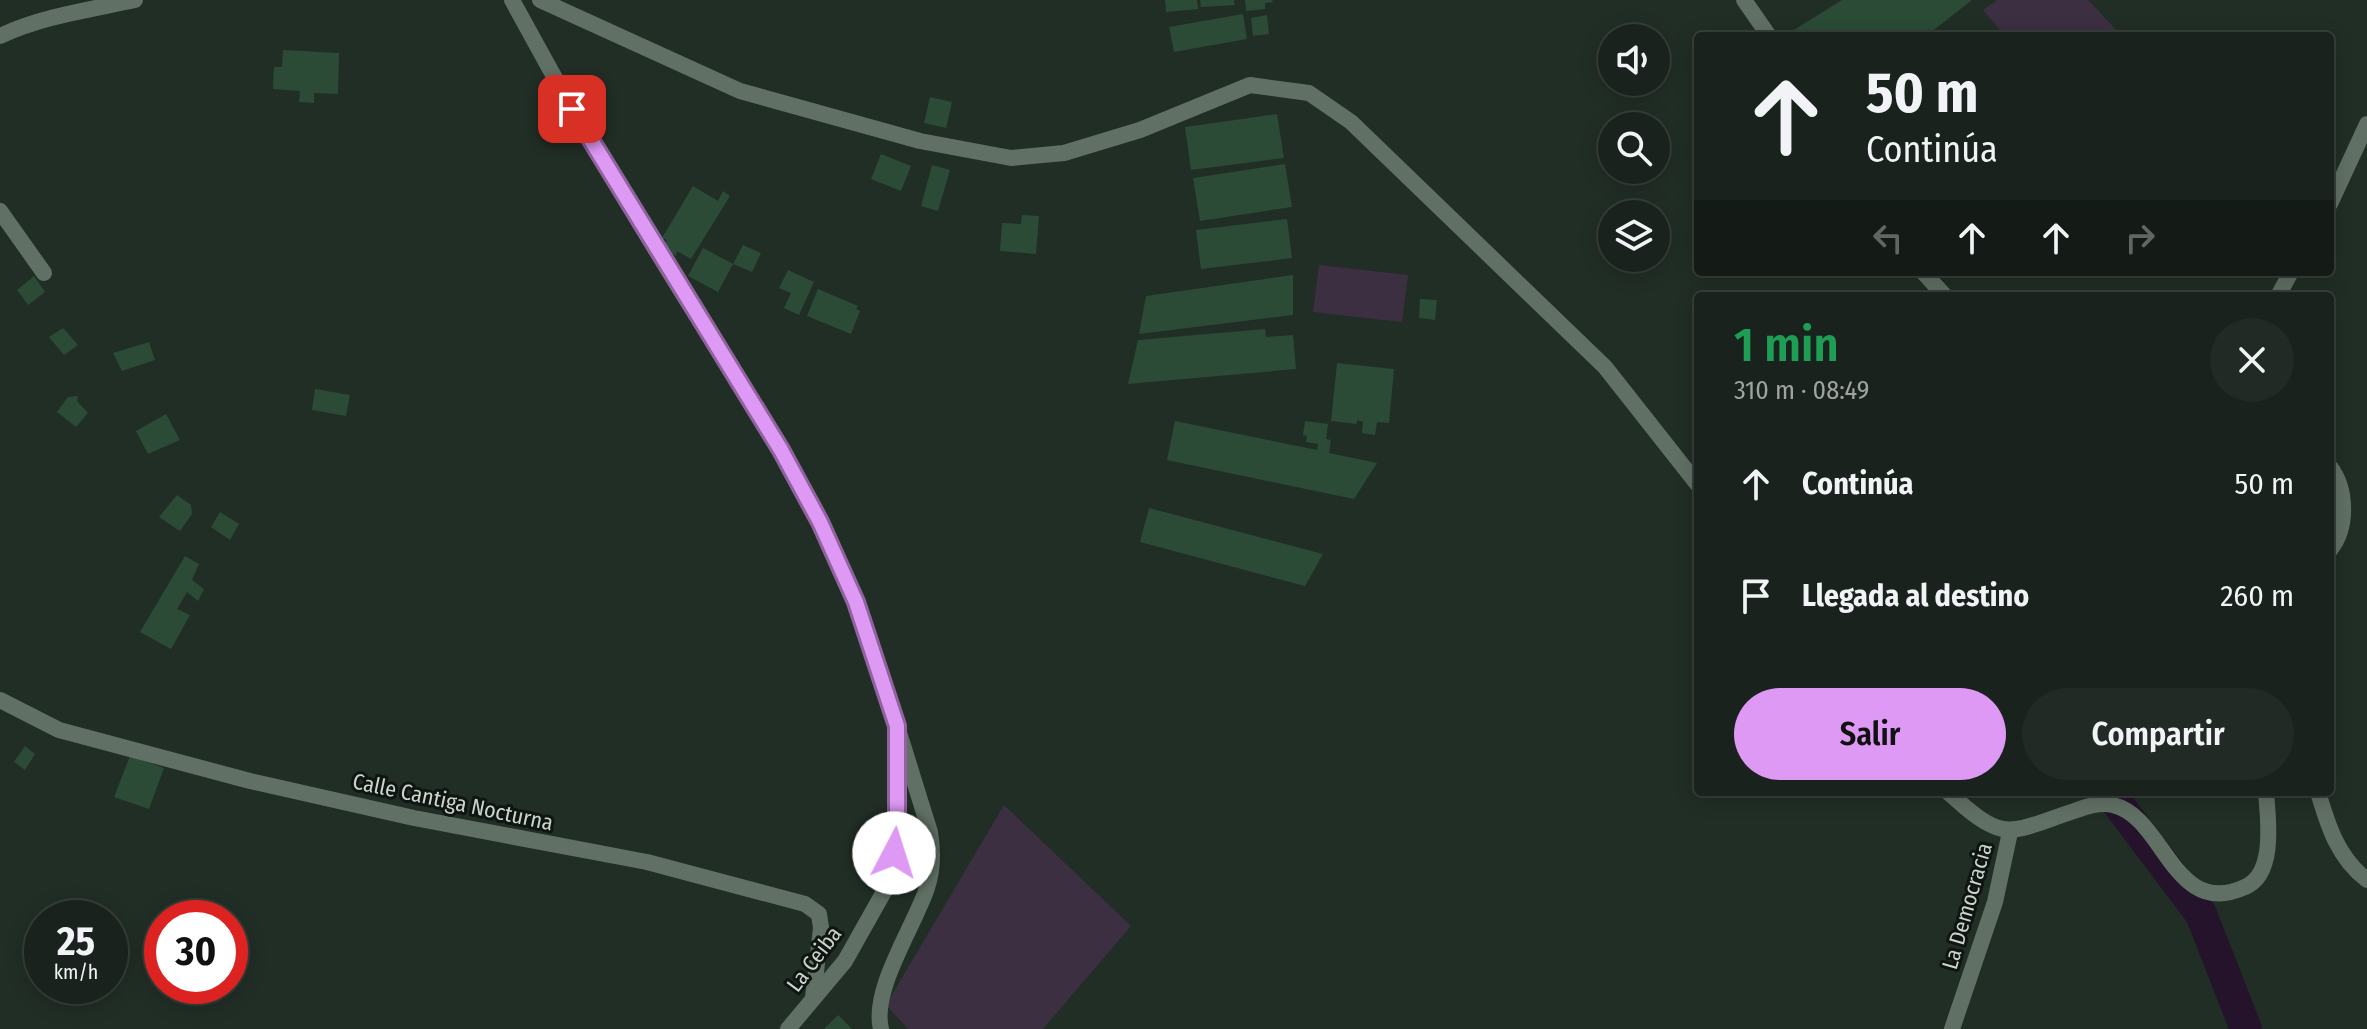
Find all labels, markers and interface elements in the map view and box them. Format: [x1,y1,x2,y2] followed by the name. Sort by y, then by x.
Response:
[1598,24,1670,272] map controls
[1598,24,1670,96] button: sound
[1866,60,1978,127] text: 50 m
[1734,64,1838,168] icon: ahead
[538,75,606,143] pin
[550,87,594,131] icon: arrive
[1598,112,1670,184] button: search
[1866,128,1998,172] text: Continúa
[1598,200,1670,272] button: layers
[1866,216,1910,260] icon: left
[1950,216,1994,260] icon: ahead
[2034,216,2078,260] icon: ahead
[2118,216,2162,260] icon: right
[1734,316,1839,374] text: 1 min
[2210,318,2294,402] button: close
[1734,375,1869,406] text: 310 m · 08:49
[1734,462,1778,506] icon: ahead
[1802,466,1913,502] text: Continúa
[2234,466,2294,502] text: 50 m
[1734,574,1778,618] icon: arrive
[1802,578,2029,614] text: Llegada al destino
[2220,578,2294,614] text: 260 m
[1734,688,2006,780] button: Salir
[2022,688,2294,780] button: Compartir
[350,768,556,836] street label: Calle Cantiga Nocturna
[852,811,936,895] position arrow
[1936,839,1998,973] street label: La Democracia
[144,900,248,1004] speed limit sign: 30
[57,918,95,966] text: 25
[781,921,847,997] street label: La Ceiba
[54,960,98,984] text: km/h

